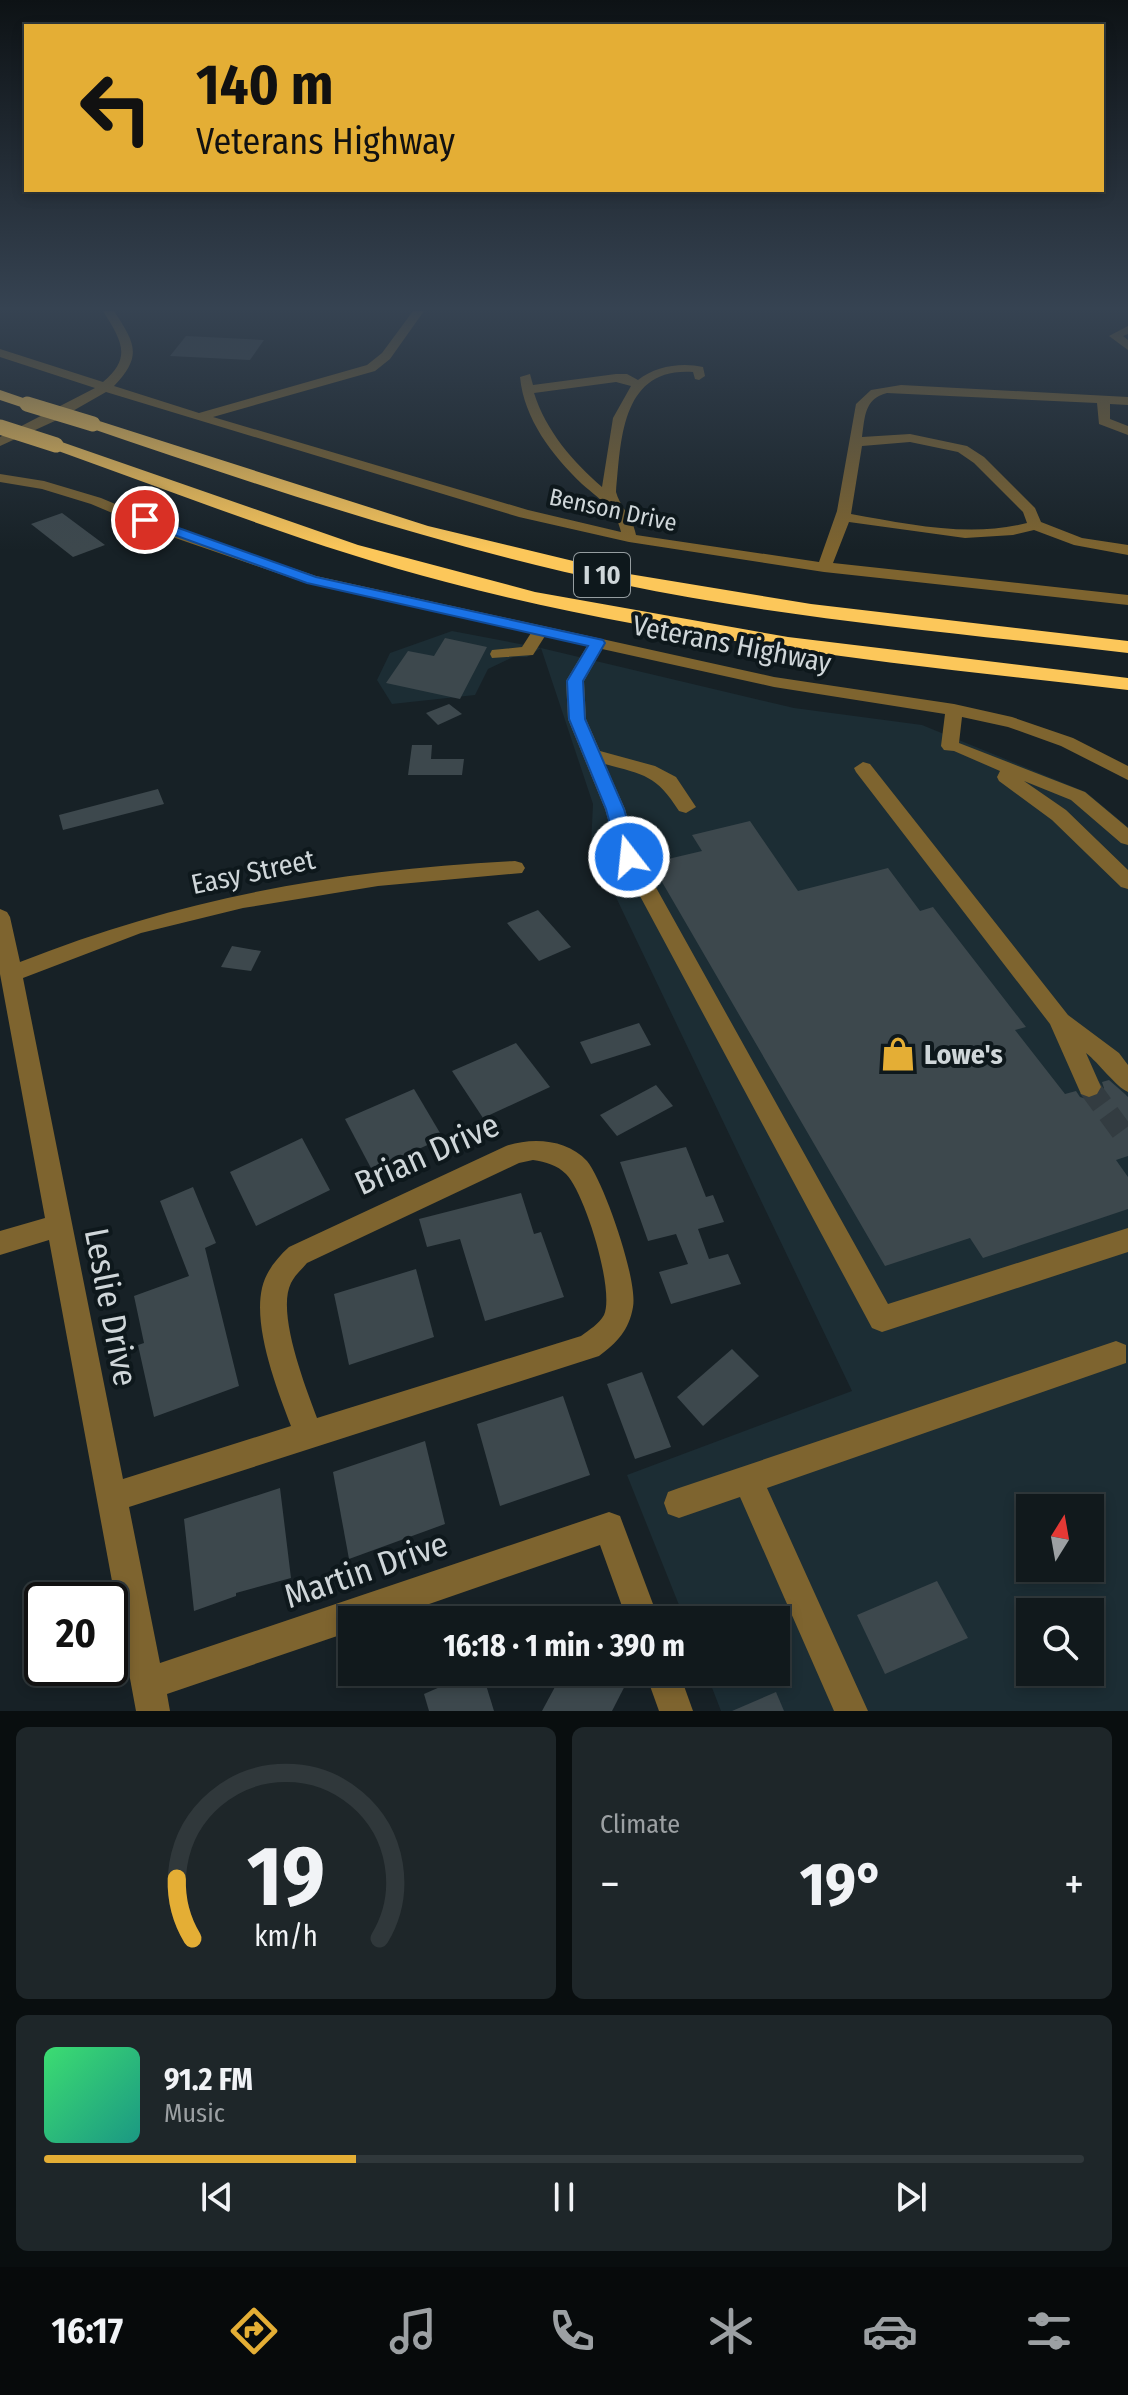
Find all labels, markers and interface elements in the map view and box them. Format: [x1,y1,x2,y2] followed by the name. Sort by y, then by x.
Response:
[196,52,333,119] text: 140 m
[64,56,168,160] icon: left
[196,120,455,164] text: Veterans Highway
[547,483,679,537] street label: Benson Drive
[111,486,179,554] pin
[123,498,167,542] icon: arrive
[574,553,630,597] road number: I 10
[630,609,835,680] street label: Veterans Highway
[587,815,671,899] position arrow
[188,843,319,901] street label: Easy Street
[879,1035,917,1073] shop icon: Lowe's
[924,1038,1003,1071] place label: Lowe's
[349,1104,505,1204] street label: Brian Drive
[76,1225,146,1389] street label: Leslie Drive
[1016,1494,1104,1582] north arrow
[1016,1494,1104,1686] map controls
[279,1523,453,1617] street label: Martin Drive
[24,1582,128,1686] speed limit sign: 20
[1016,1598,1104,1686] button: search
[443,1628,685,1664] text: 16:18 · 1 min · 390 m
[600,1809,680,1840] text: Climate
[247,1827,325,1927] text: 19
[800,1849,884,1921] text: 19°
[600,1858,620,1911] text: −
[1064,1858,1084,1911] text: +
[254,1919,318,1954] text: km/h
[164,2062,253,2098] text: 91.2 FM
[164,2098,225,2129] text: Music
[195,2175,239,2219] icon: previous
[542,2175,586,2219] icon: pause
[889,2175,933,2219] icon: next
[226,2303,282,2359] icon: directions
[385,2303,441,2359] icon: music
[544,2303,600,2359] icon: phone
[703,2303,759,2359] icon: climate
[862,2303,918,2359] icon: car
[1021,2303,1077,2359] icon: filters
[51,2309,123,2353] text: 16:17

